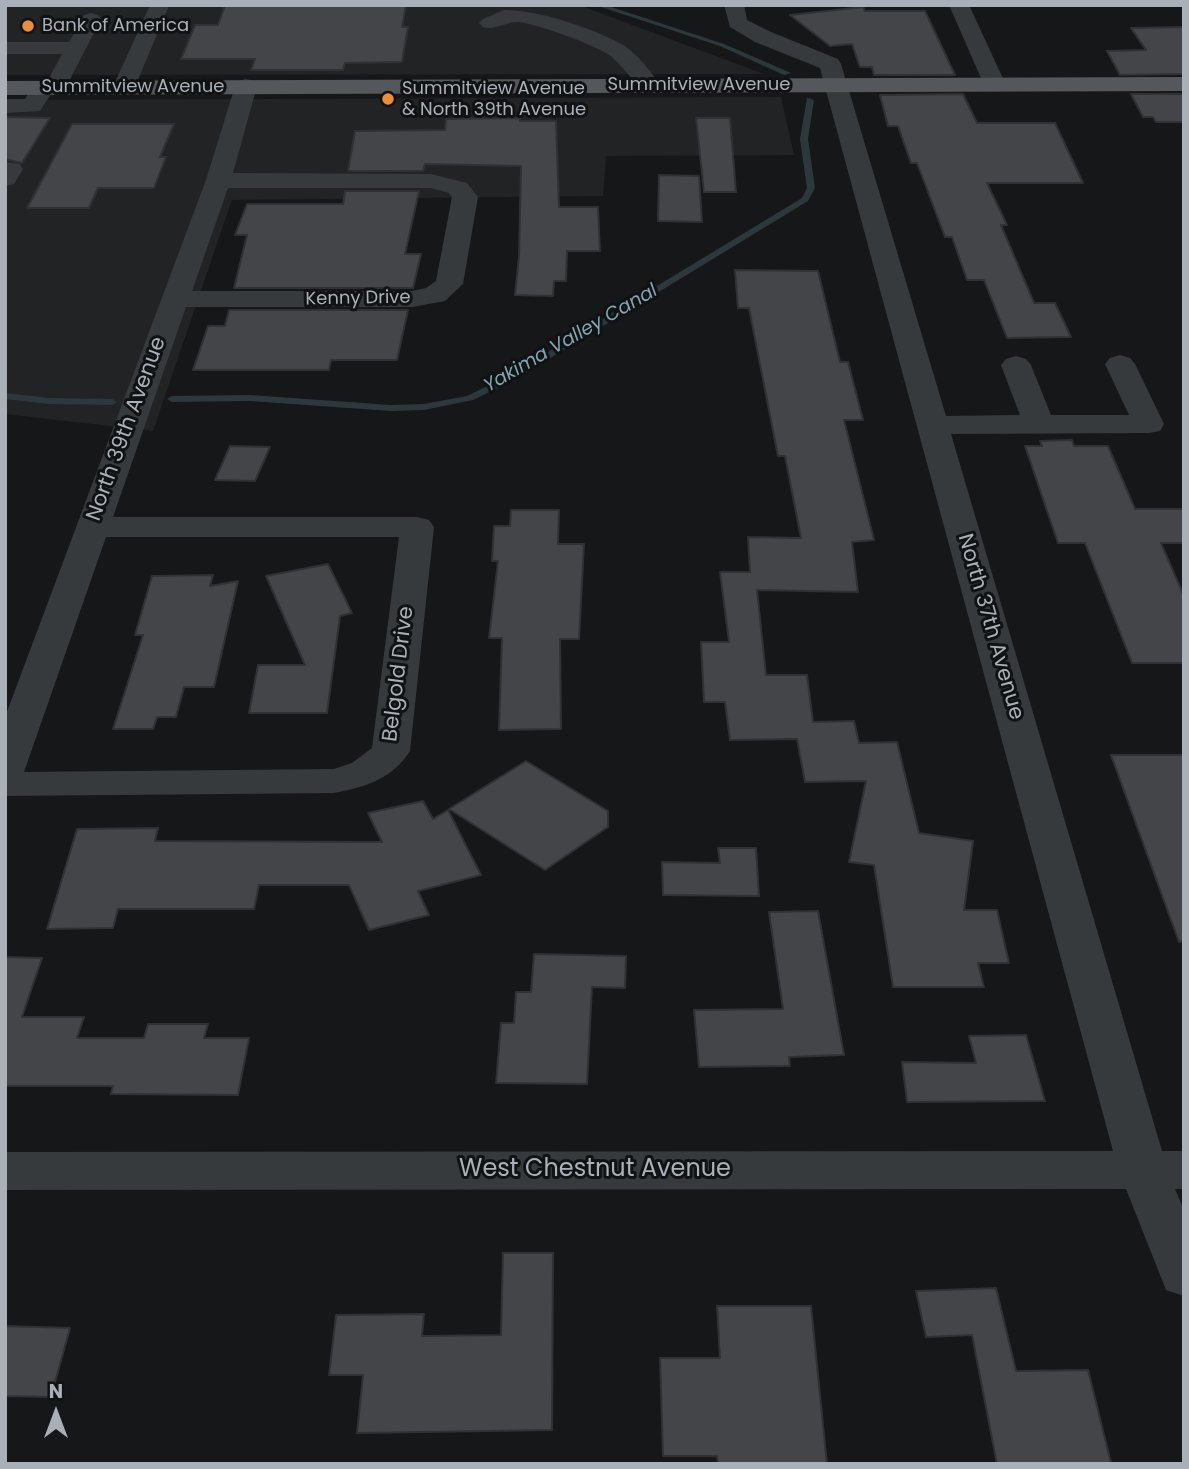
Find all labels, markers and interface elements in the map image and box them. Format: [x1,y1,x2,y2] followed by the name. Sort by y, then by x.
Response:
[42,15,189,37] place label: Bank of America
[20,18,36,34] marker: Bank of America
[608,74,790,96] street label: Summitview Avenue
[42,76,224,98] street label: Summitview Avenue
[402,78,586,120] place label: Summitview Avenue & North 39th Avenue
[380,91,396,107] marker: Summitview Avenue & North 39th Avenue
[480,280,662,398] water label: Yakima Valley Canal
[305,287,411,311] street label: Kenny Drive
[82,334,172,524] street label: North 39th Avenue
[951,531,1029,723] street label: North 37th Avenue
[378,605,420,743] street label: Belgold Drive
[459,1156,731,1184] street label: West Chestnut Avenue
[21,1378,91,1448] north arrow
[49,1378,63,1405] text: N

